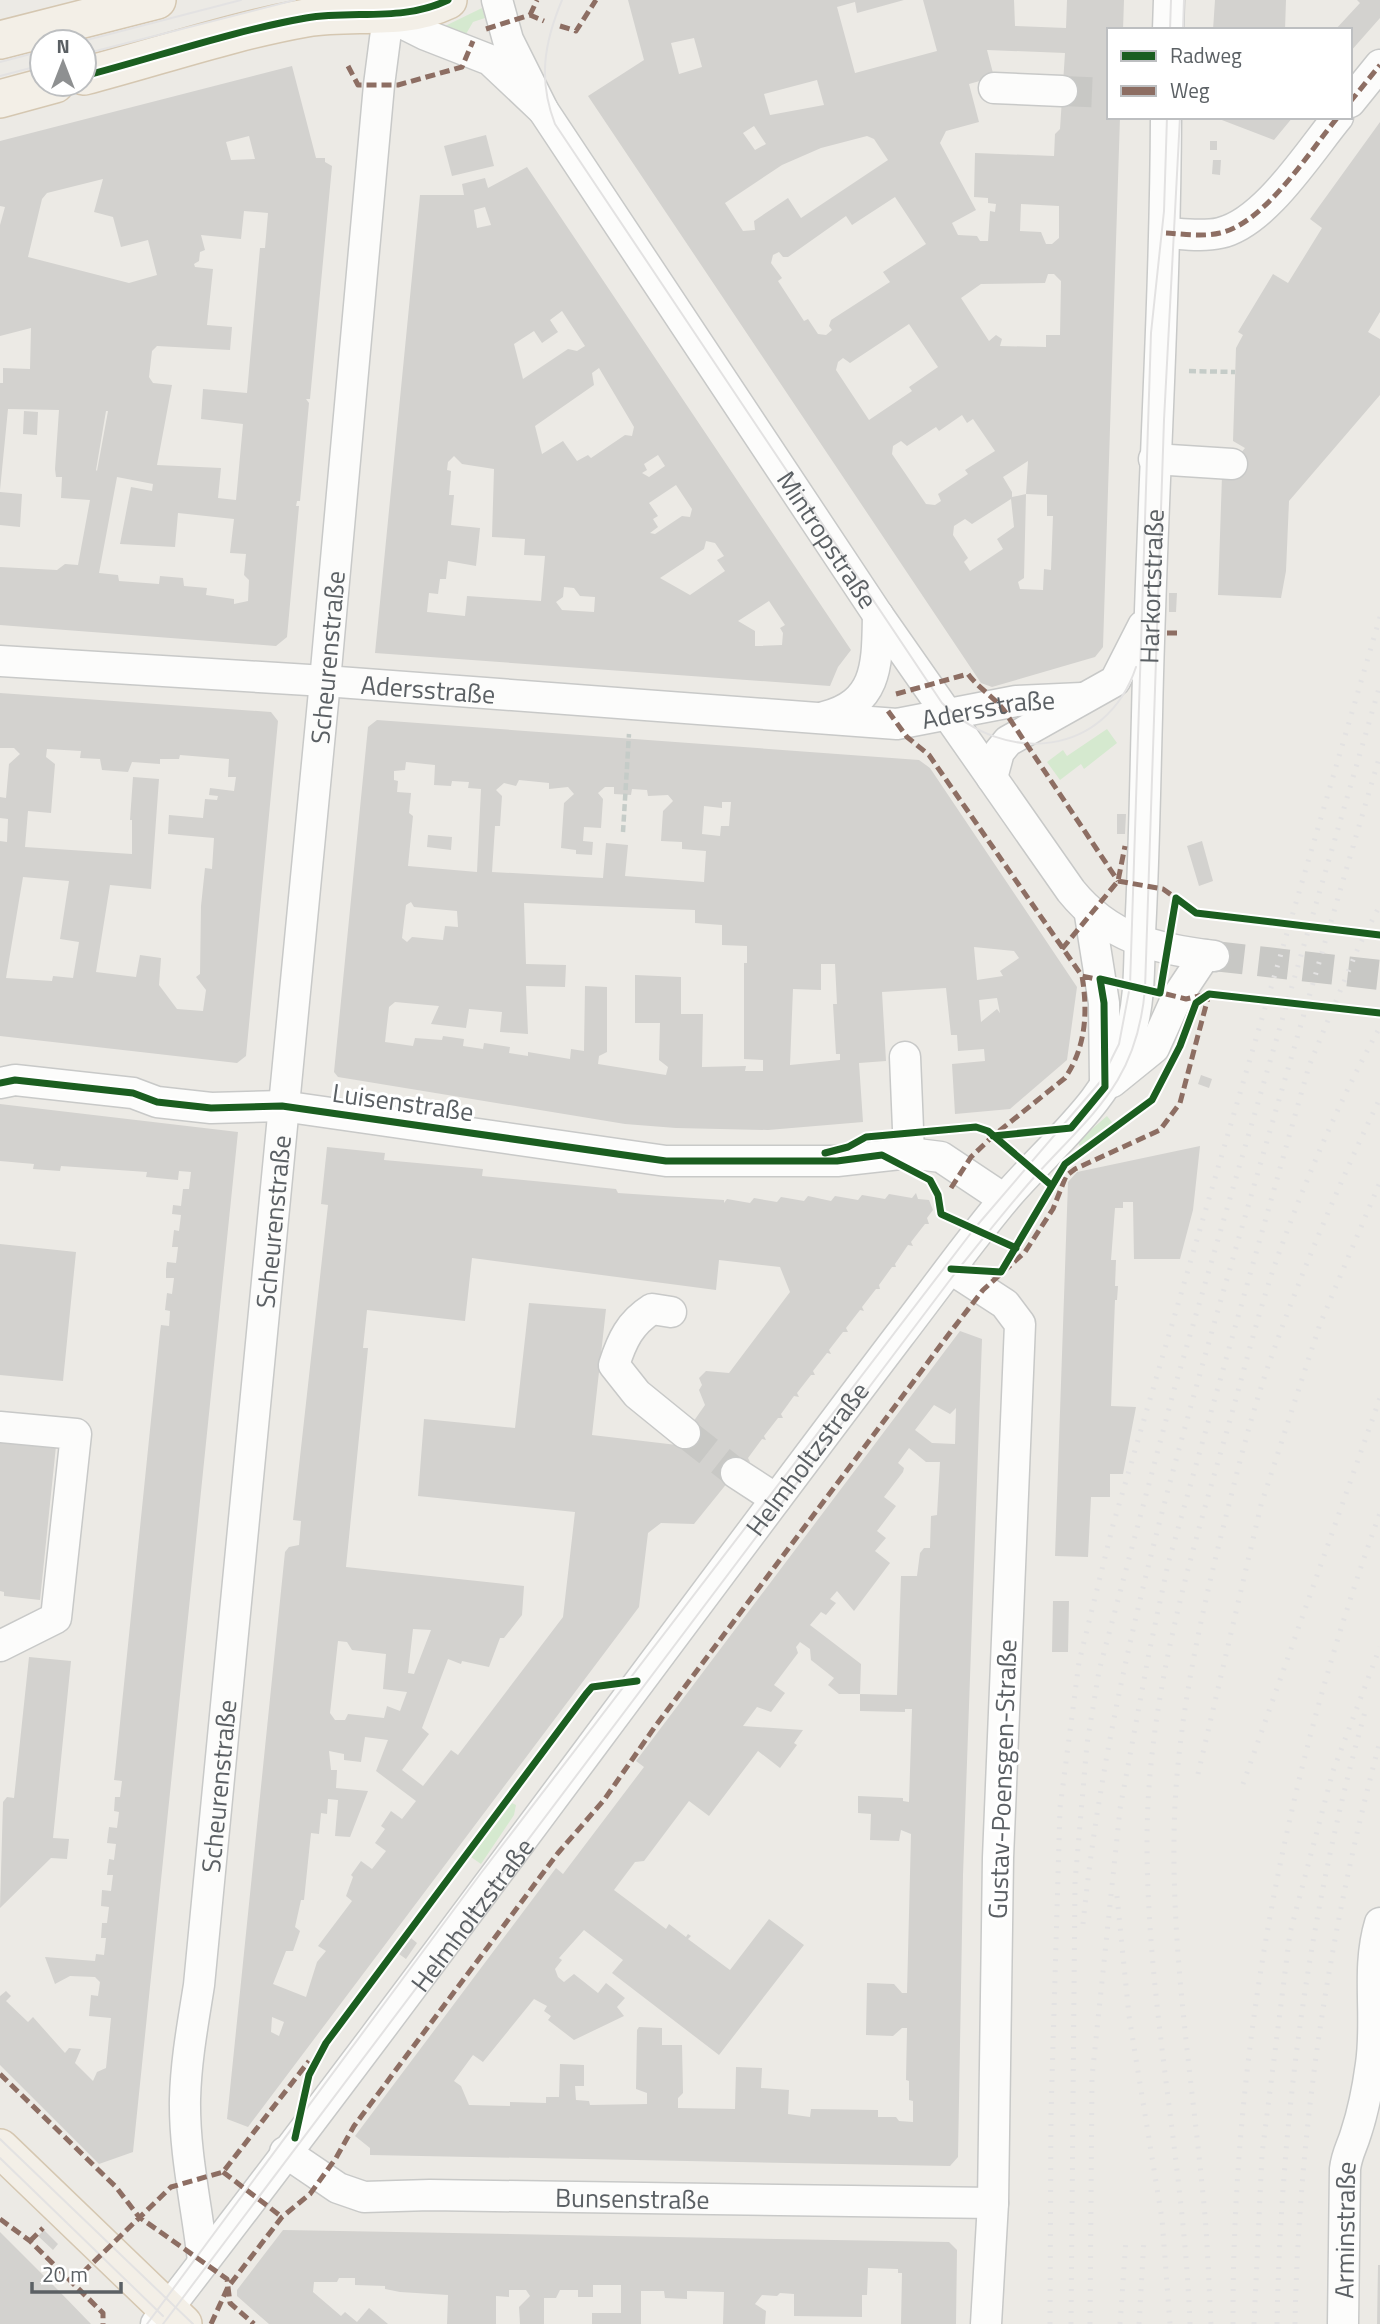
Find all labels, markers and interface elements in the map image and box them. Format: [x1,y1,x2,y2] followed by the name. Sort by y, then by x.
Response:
[28,28,98,98] north arrow
[1107,28,1352,119] legend
[56,31,70,60] text: N
[1170,39,1242,71] text: Radweg
[1170,74,1210,106] text: Weg
[768,463,888,616] street label: Mintropstraße
[1129,508,1173,664] street label: Harkortstraße
[300,569,354,746] street label: Scheurenstraße
[359,664,497,713] street label: Adersstraße
[918,680,1056,738] street label: Adersstraße
[330,1073,476,1131] street label: Luisenstraße
[245,1133,301,1310] street label: Scheurenstraße
[736,1373,878,1544] street label: Helmholtzstraße
[978,1639,1026,1919] street label: Gustav-Poensgen-Straße
[190,1698,246,1874] street label: Scheurenstraße
[401,1829,543,2000] street label: Helmholtzstraße
[1324,2159,1365,2299] street label: Arminstraße
[555,2177,710,2218] street label: Bunsenstraße
[32,2250,121,2294] scale bar
[42,2258,88,2290] text: 20 m

